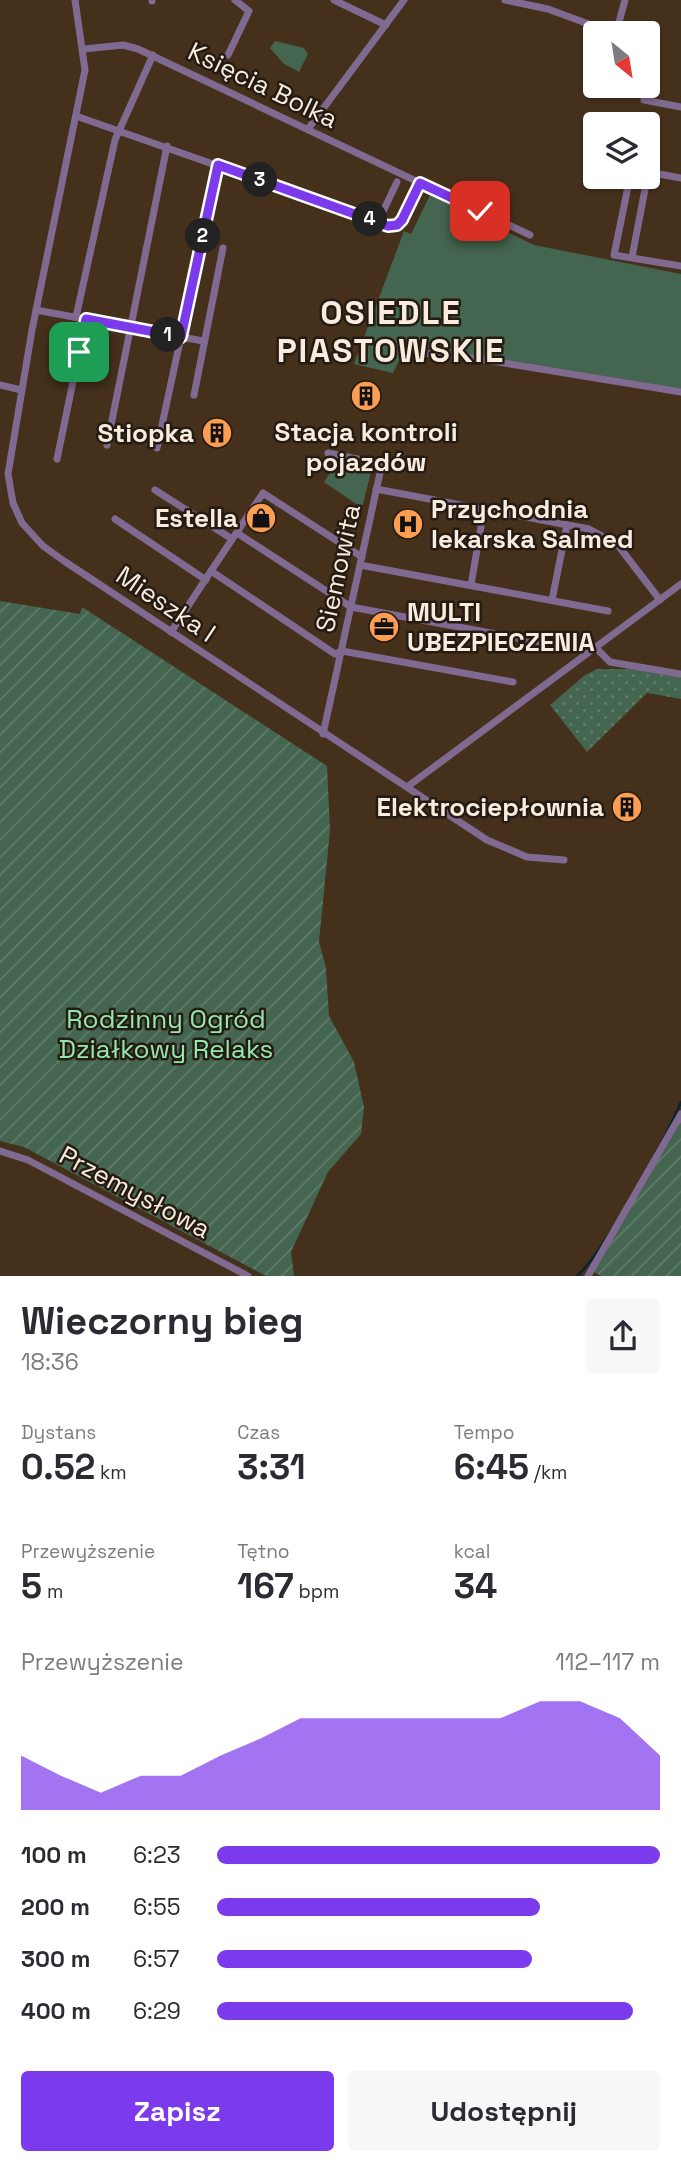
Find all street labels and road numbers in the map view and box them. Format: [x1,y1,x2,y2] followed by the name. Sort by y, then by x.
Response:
[182,34,344,136] street label: Księcia Bolka
[308,501,368,635] street label: Siemowita
[110,558,222,650] street label: Mieszka I
[53,1138,217,1246] street label: Przemysłowa

